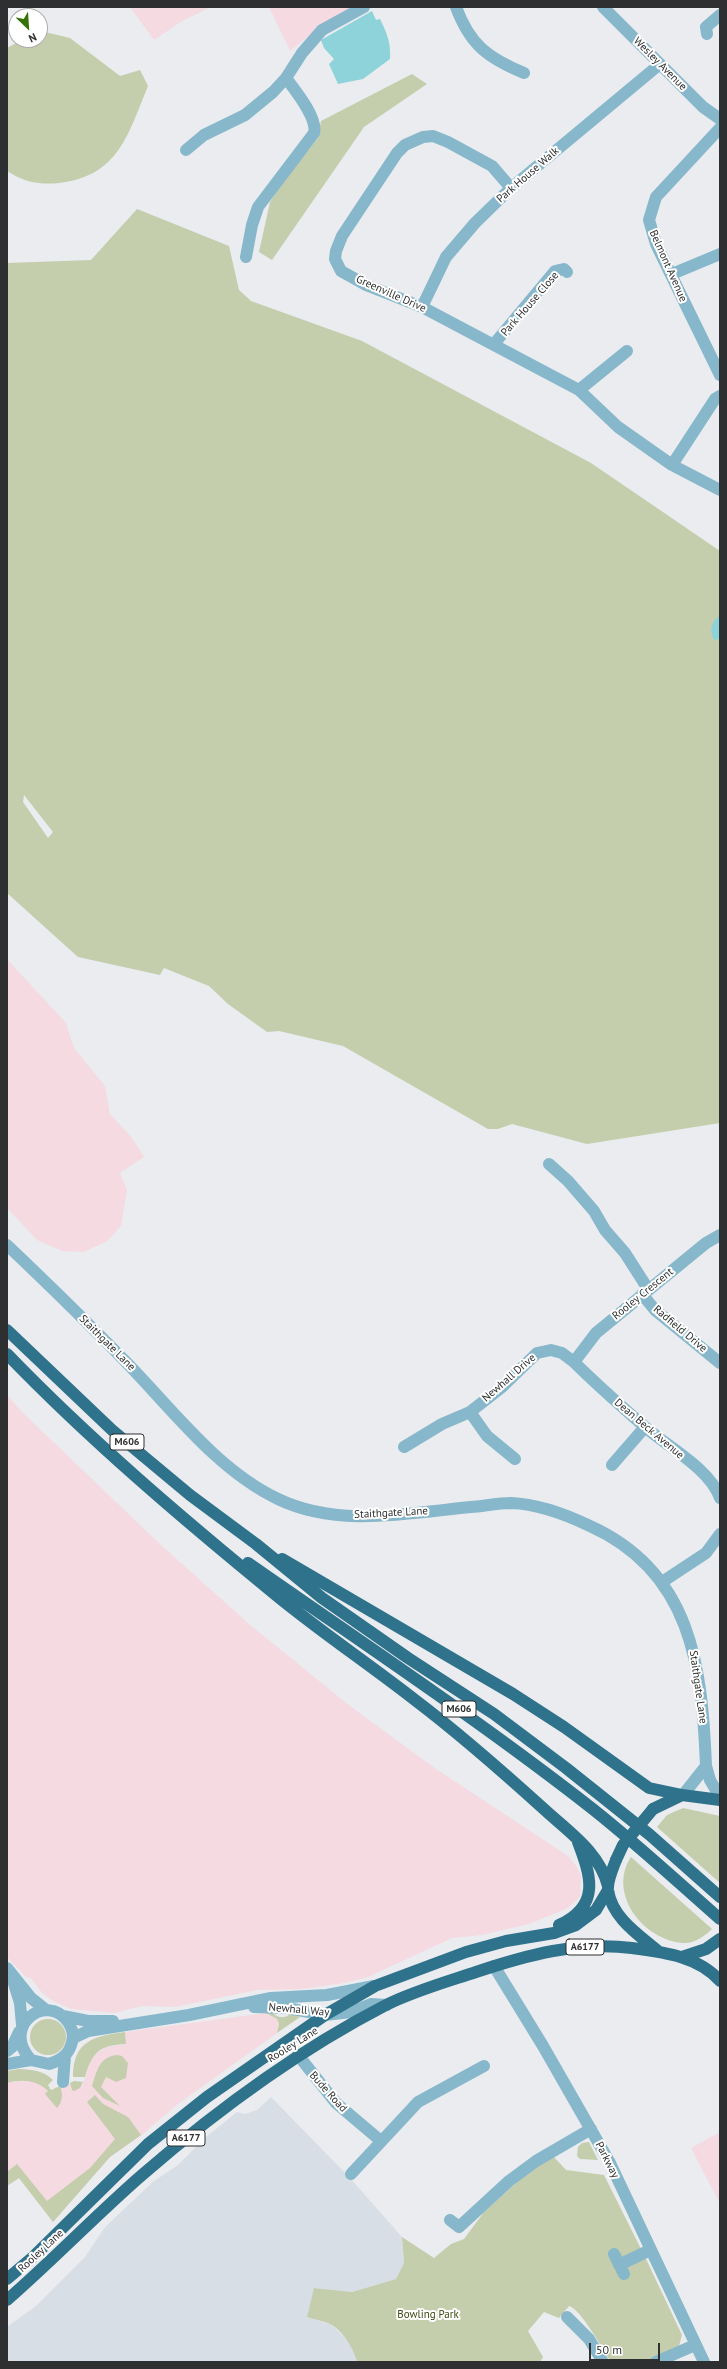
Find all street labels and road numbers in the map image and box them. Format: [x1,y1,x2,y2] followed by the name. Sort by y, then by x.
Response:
[631,35,689,93] street label: Wesley Avenue
[494,144,562,206] street label: Park House Walk
[646,228,690,304] street label: Belmont Avenue
[498,269,562,339] street label: Park House Close
[354,273,428,315] street label: Greenville Drive
[610,1265,676,1323] street label: Rooley Crescent
[650,1303,710,1355] street label: Radfield Drive
[76,1312,138,1374] street label: Staithgate Lane
[480,1351,538,1405] street label: Newhall Drive
[612,1396,686,1462] street label: Dean Beck Avenue
[110,1434,144,1450] road number: M606
[354,1504,428,1522] street label: Staithgate Lane
[686,1650,710,1724] street label: Staithgate Lane
[442,1701,476,1717] road number: M606
[566,1939,604,1955] road number: A6177
[268,2001,330,2019] street label: Newhall Way
[265,2024,321,2066] street label: Rooley Lane
[306,2069,350,2115] street label: Bude Road
[167,2130,205,2146] road number: A6177
[592,2140,622,2180] street label: Parkway
[16,2227,66,2275] street label: Rooley Lane

